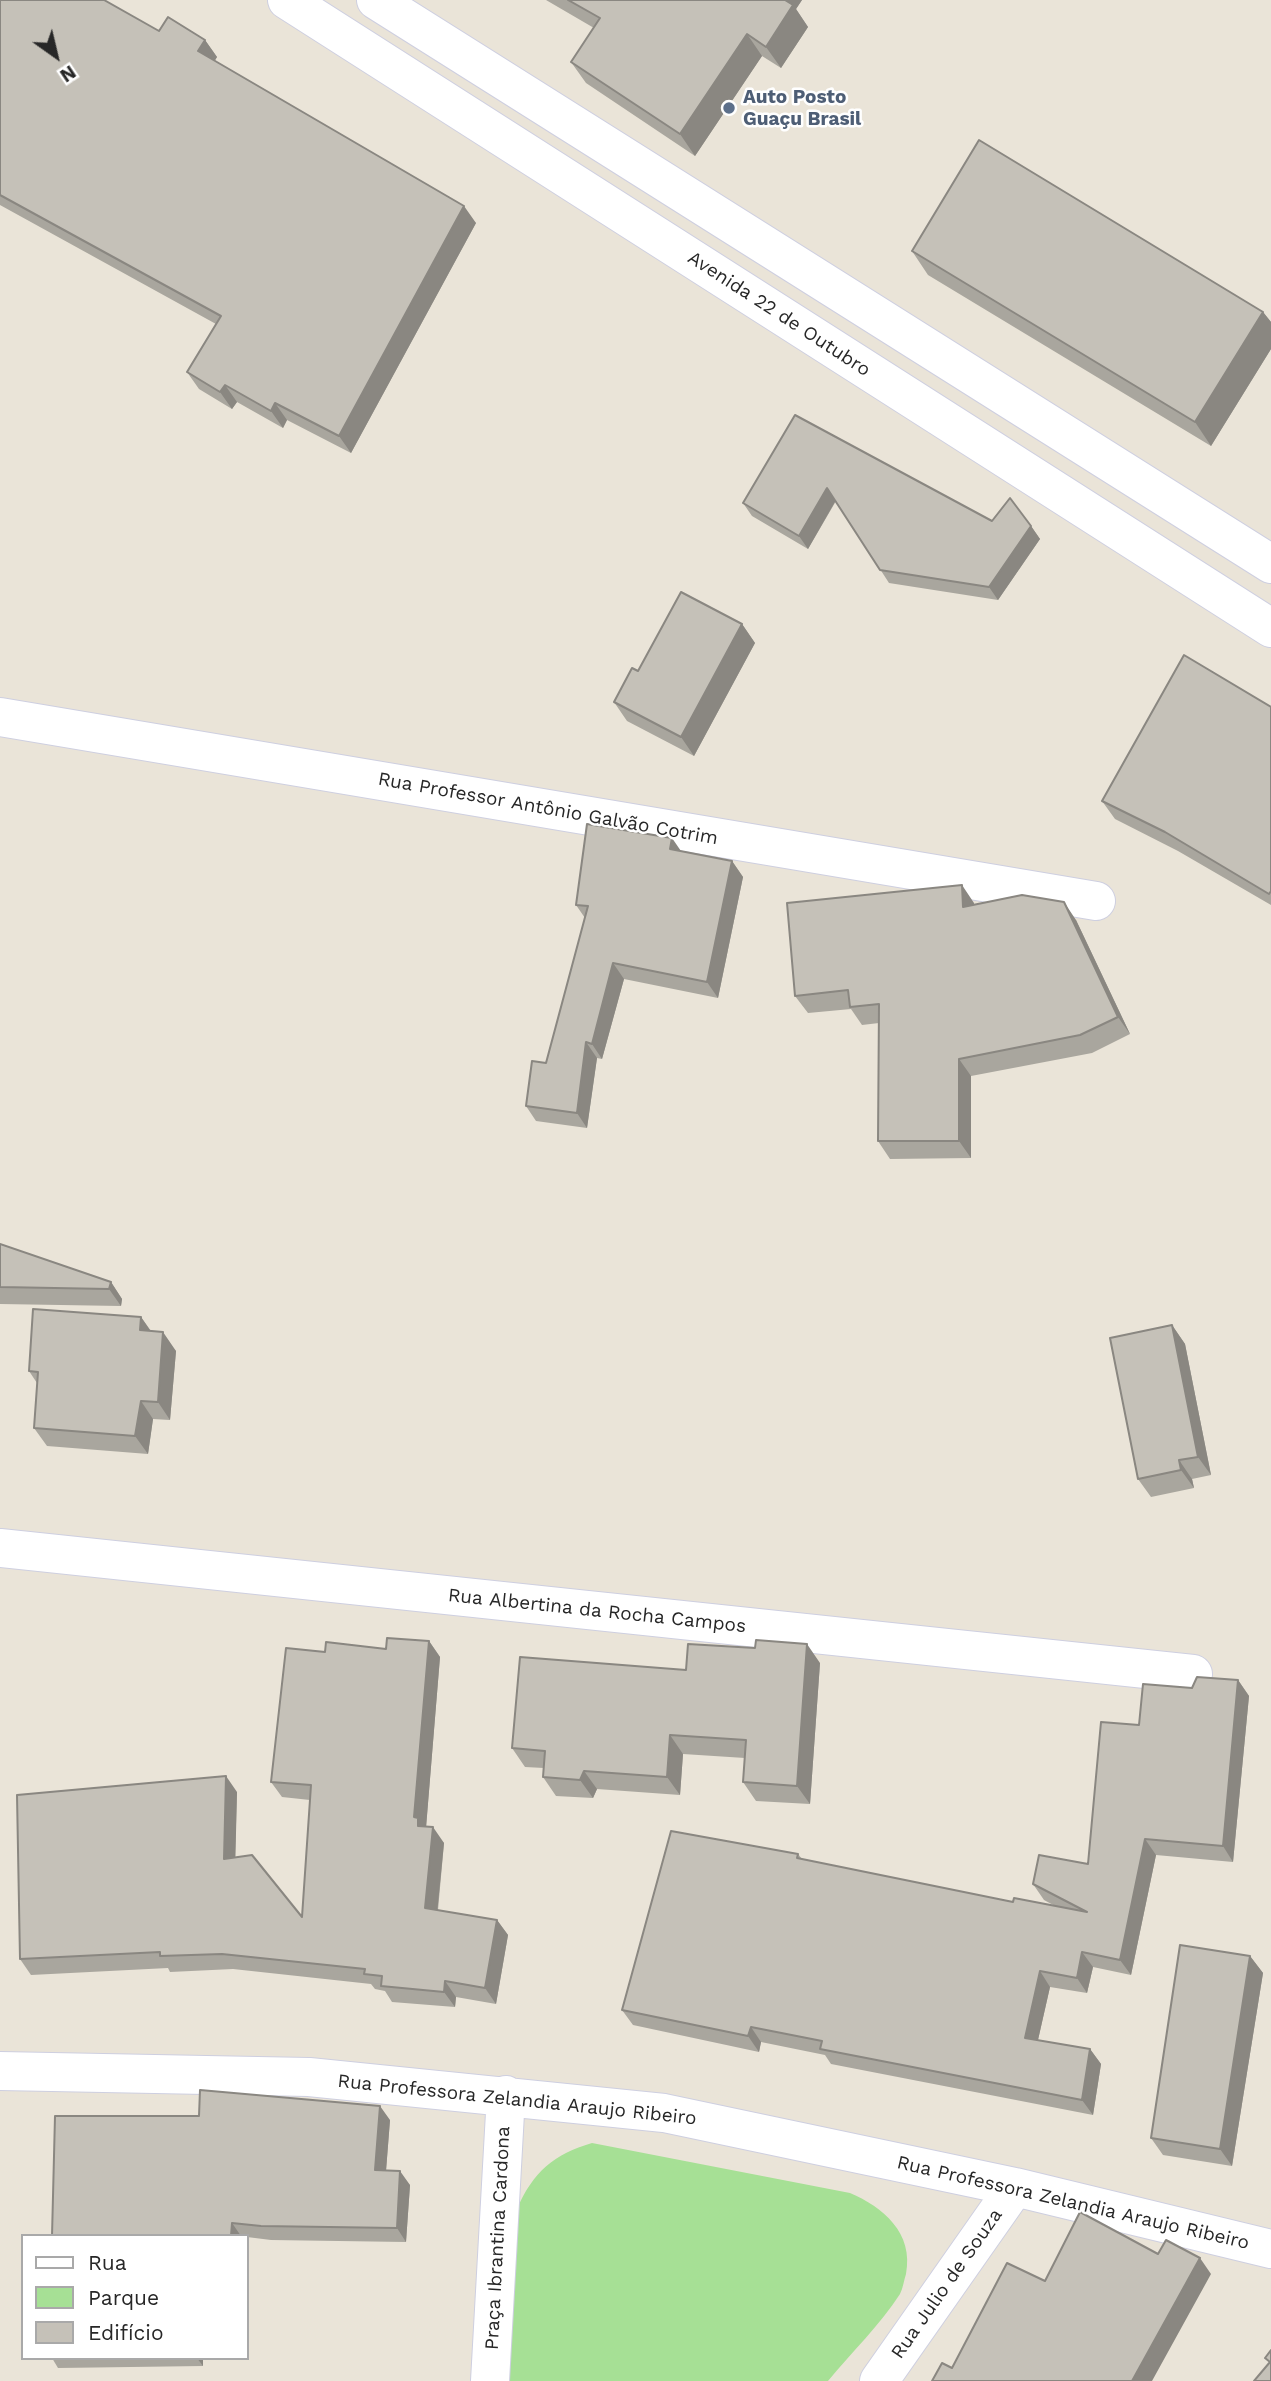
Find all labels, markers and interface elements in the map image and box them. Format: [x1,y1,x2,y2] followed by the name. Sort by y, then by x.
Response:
[21,21,91,91] north arrow
[56,60,80,87] text: N
[743,86,861,130] place label: Auto Posto Guaçu Brasil
[721,100,737,116] marker: Auto Posto Guaçu Brasil
[683,246,875,382] street label: Avenida 22 de Outubro
[376,768,720,850] street label: Rua Professor Antônio Galvão Cotrim
[447,1584,747,1638] street label: Rua Albertina da Rocha Campos
[336,2070,698,2130] street label: Rua Professora Zelandia Araujo Ribeiro
[481,2126,515,2350] street label: Praça Ibrantina Cardona
[895,2151,1251,2255] street label: Rua Professora Zelandia Araujo Ribeiro
[887,2205,1007,2363] street label: Rua Julio de Souza
[21,2234,248,2360] legend
[88,2250,127,2275] text: Rua
[88,2285,159,2310] text: Parque
[88,2320,164,2345] text: Edifício

